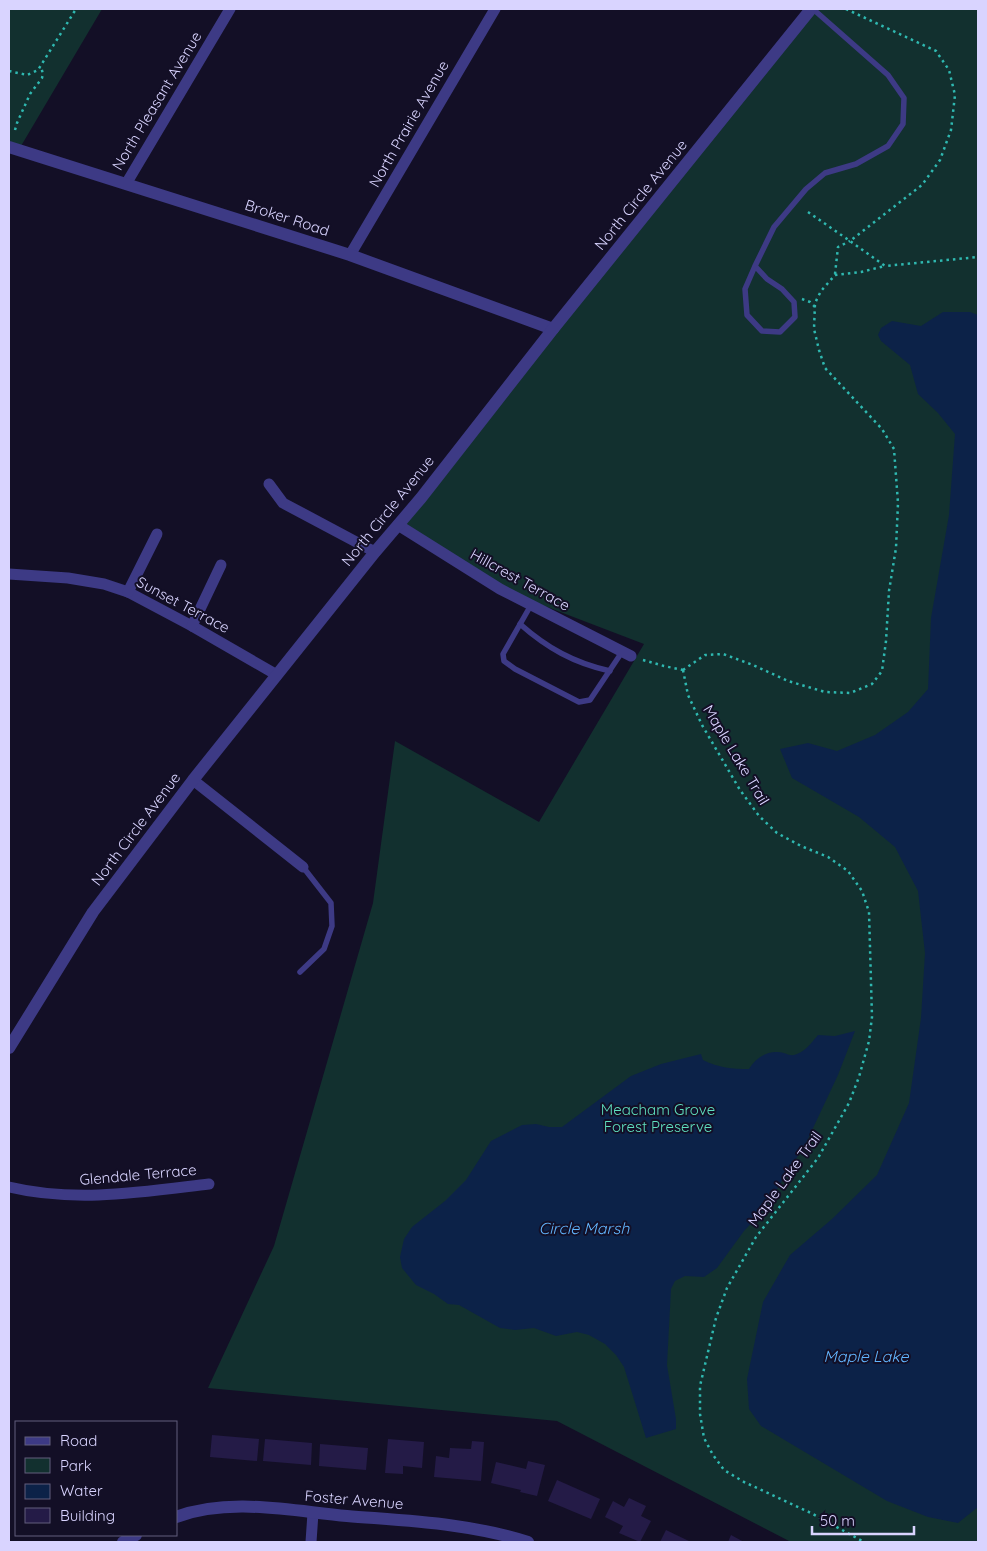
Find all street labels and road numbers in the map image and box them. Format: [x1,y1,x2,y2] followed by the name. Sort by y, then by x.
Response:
[108,28,206,174] street label: North Pleasant Avenue
[365,57,453,190] street label: North Prairie Avenue
[590,136,691,254] street label: North Circle Avenue
[243,195,332,240] street label: Broker Road
[337,452,438,570] street label: North Circle Avenue
[467,544,573,615] street label: Hillcrest Terrace
[133,572,233,637] street label: Sunset Terrace
[699,701,774,808] street label: Maple Lake Trail
[87,768,184,889] street label: North Circle Avenue
[744,1127,826,1230] street label: Maple Lake Trail
[79,1160,197,1189] street label: Glendale Terrace
[304,1486,404,1513] street label: Foster Avenue

